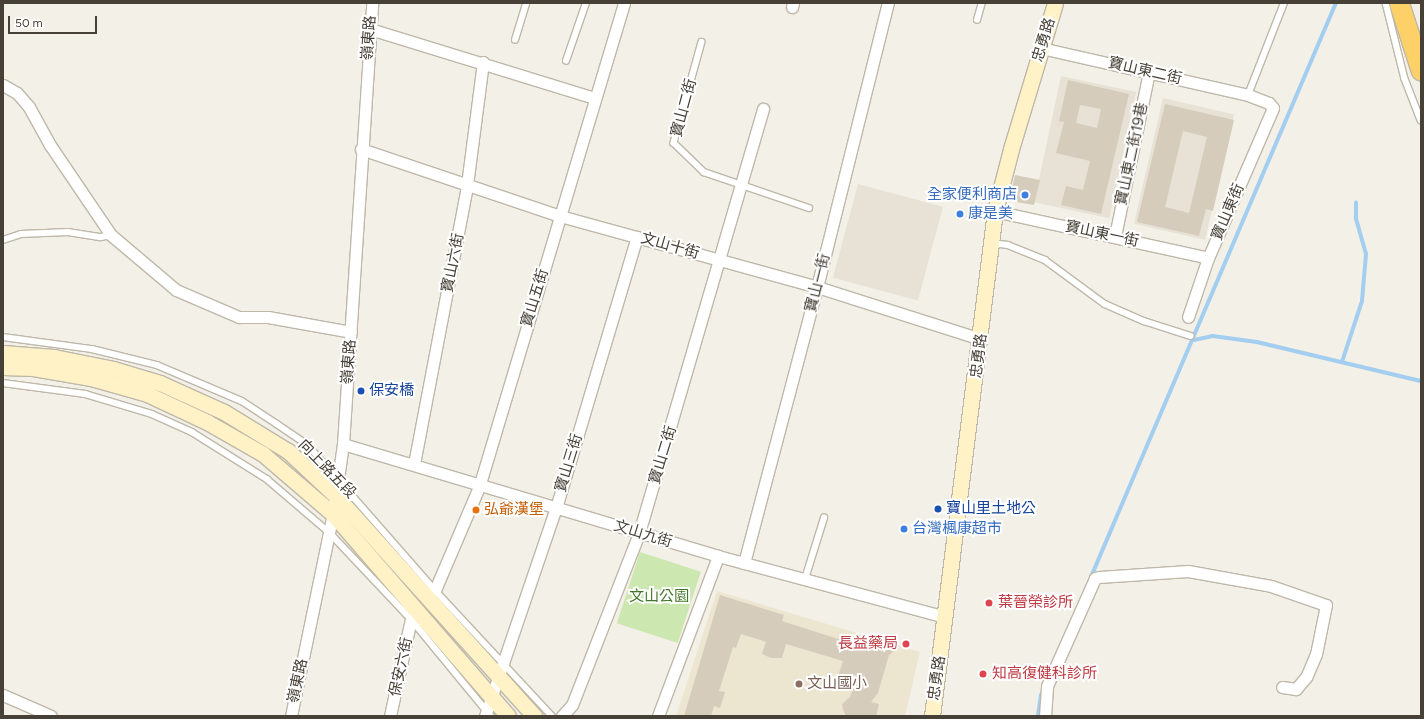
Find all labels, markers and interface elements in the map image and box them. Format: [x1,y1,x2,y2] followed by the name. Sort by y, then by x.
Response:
[10,8,99,34] scale bar
[358,15,380,61] street label: 嶺東路
[15,16,43,30] text: 50 m
[1029,16,1059,64] street label: 忠勇路
[1106,54,1184,88] street label: 寶山東二街
[668,77,700,139] street label: 寶山二街
[1112,101,1152,207] street label: 寶山東二街19巷
[1208,181,1248,243] street label: 寶山東街
[927,186,1017,204] place label: 全家便利商店
[1020,190,1030,200] marker: 全家便利商店
[968,205,1013,223] place label: 康是美
[955,209,965,219] marker: 康是美
[1063,217,1141,251] street label: 寶山東一街
[639,229,701,263] street label: 文山十街
[438,232,468,294] street label: 寶山六街
[802,252,834,314] street label: 寶山一街
[518,267,552,329] street label: 寶山五街
[967,333,991,379] street label: 忠勇路
[338,339,360,385] street label: 嶺東路
[369,382,414,400] place label: 保安橋
[356,386,366,396] marker: 保安橋
[646,424,680,486] street label: 寶山二街
[552,432,586,494] street label: 寶山三街
[294,436,360,502] street label: 向上路五段
[946,500,1036,518] place label: 寶山里土地公
[484,501,544,519] place label: 弘爺漢堡
[933,504,943,514] marker: 寶山里土地公
[471,505,481,515] marker: 弘爺漢堡
[612,517,674,551] street label: 文山九街
[912,520,1002,538] place label: 台灣楓康超市
[899,524,909,534] marker: 台灣楓康超市
[629,588,689,606] park label: 文山公園
[998,594,1073,612] place label: 葉晉榮診所
[983,597,995,609] marker: 葉晉榮診所
[838,635,898,653] place label: 長益藥局
[386,636,416,698] street label: 保安六街
[901,639,911,649] marker: 長益藥局
[925,654,949,702] street label: 忠勇路
[285,657,311,705] street label: 嶺東路
[992,665,1097,683] place label: 知高復健科診所
[977,668,989,680] marker: 知高復健科診所
[807,675,867,693] place label: 文山國小
[794,679,804,689] marker: 文山國小

